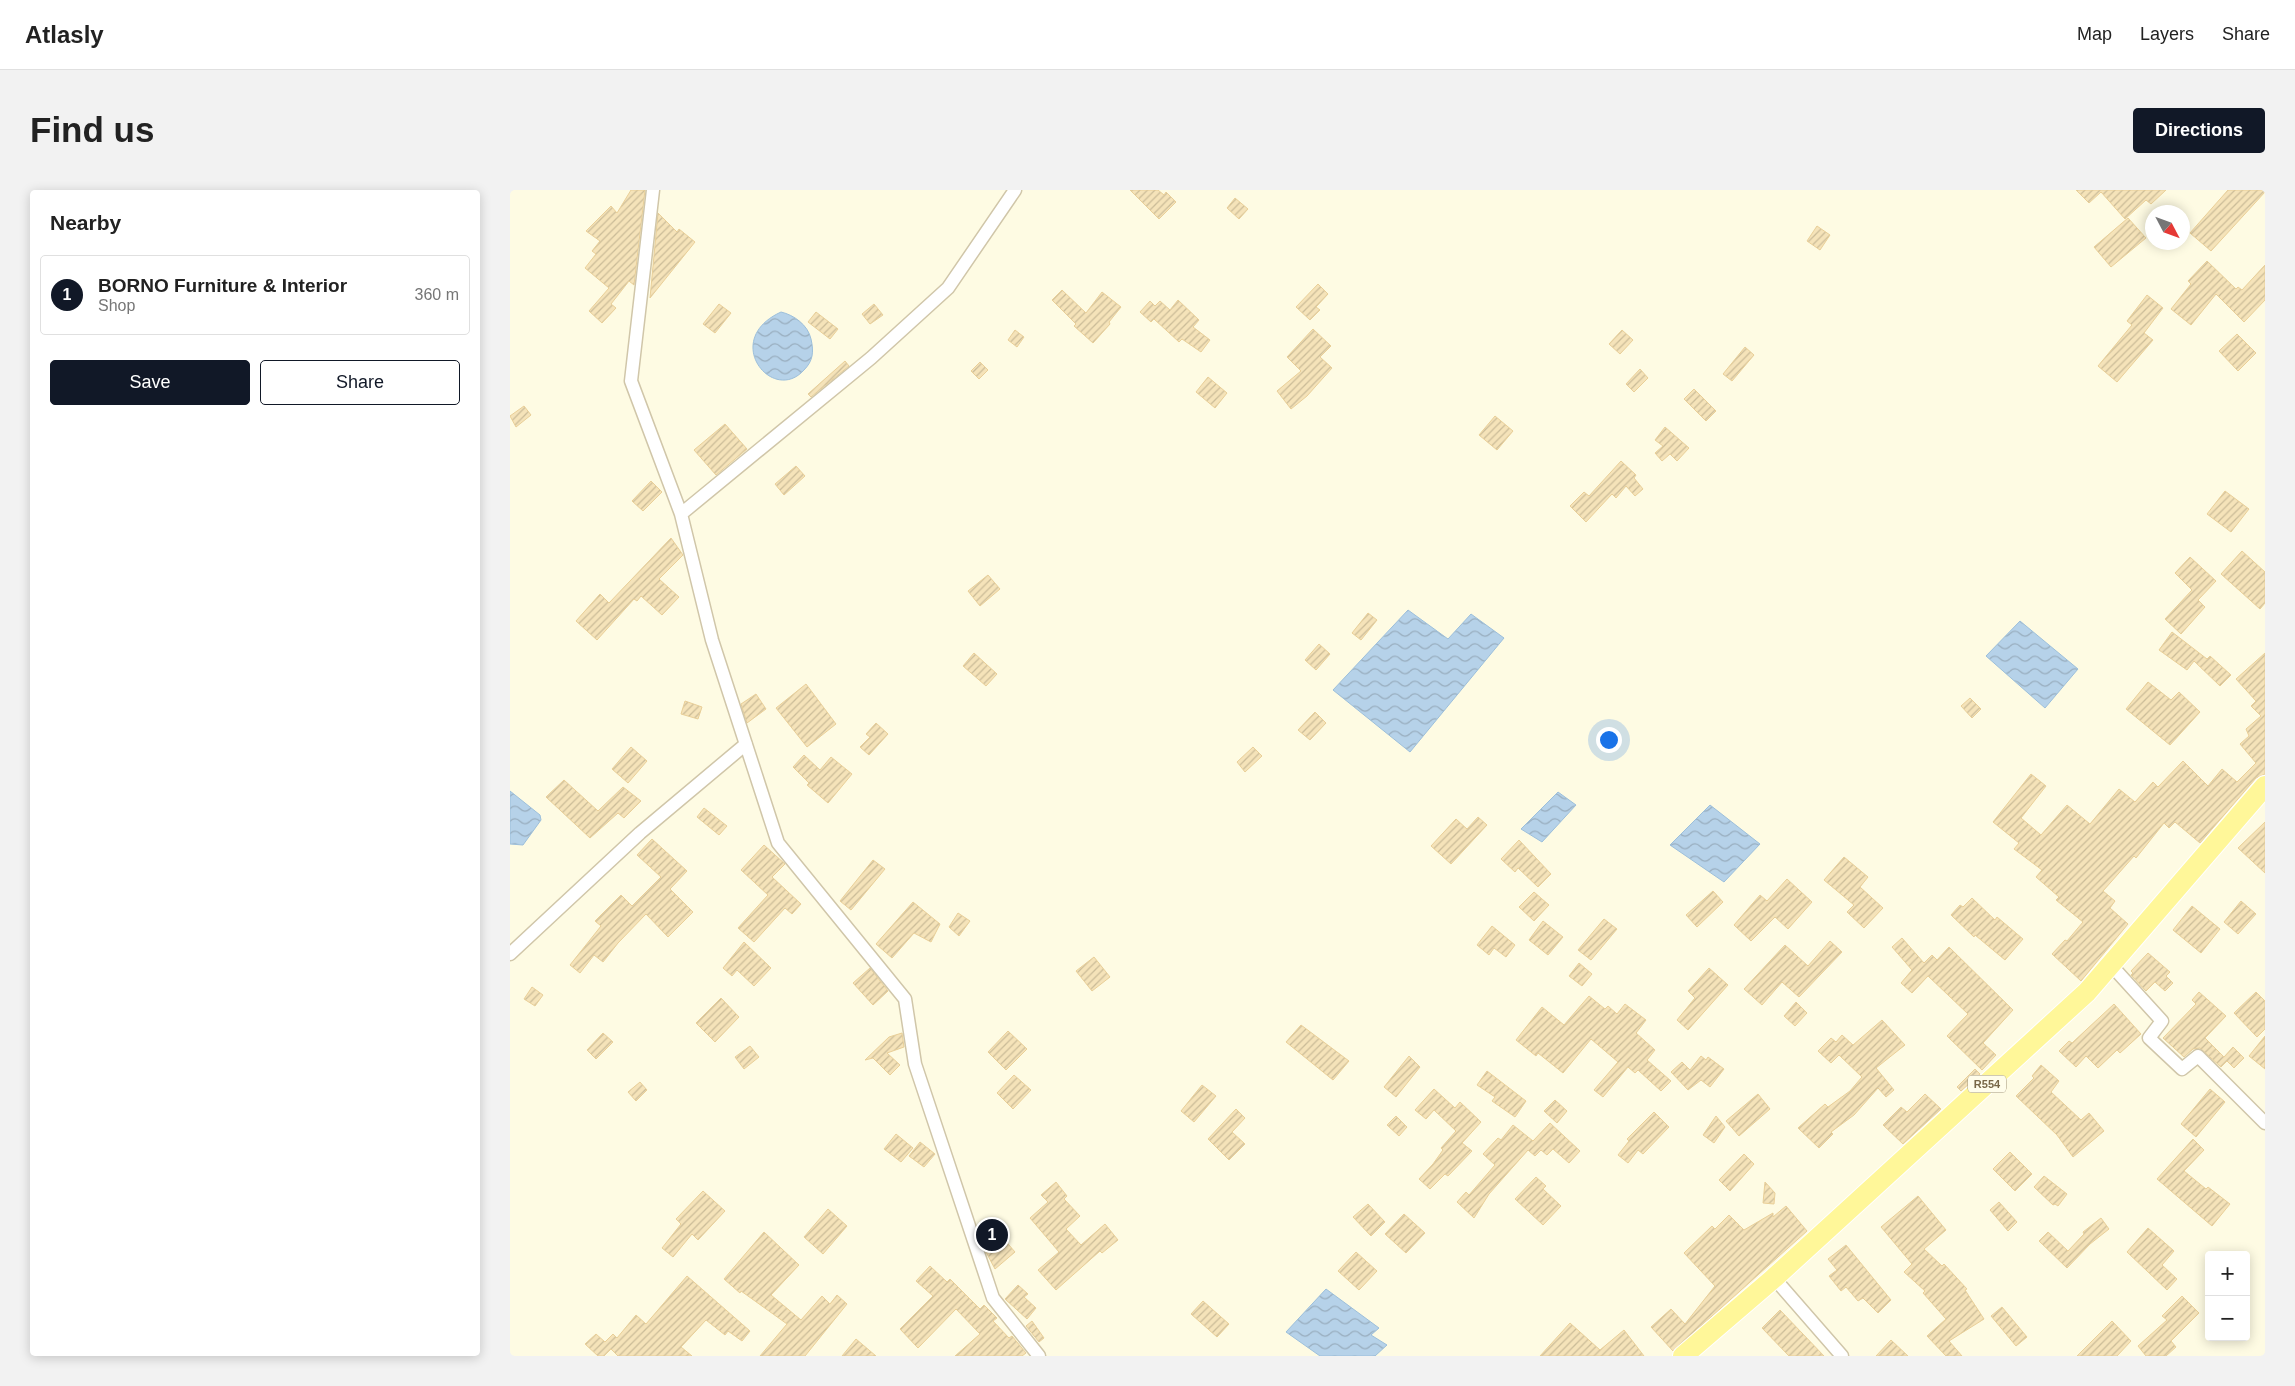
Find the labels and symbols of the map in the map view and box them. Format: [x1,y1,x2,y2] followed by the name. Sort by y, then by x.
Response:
[2145,205,2190,250] north arrow
[1596,727,1622,753] your location
[1968,1076,2006,1092] road number: R554
[976,1216,1008,1254] pin: 1

